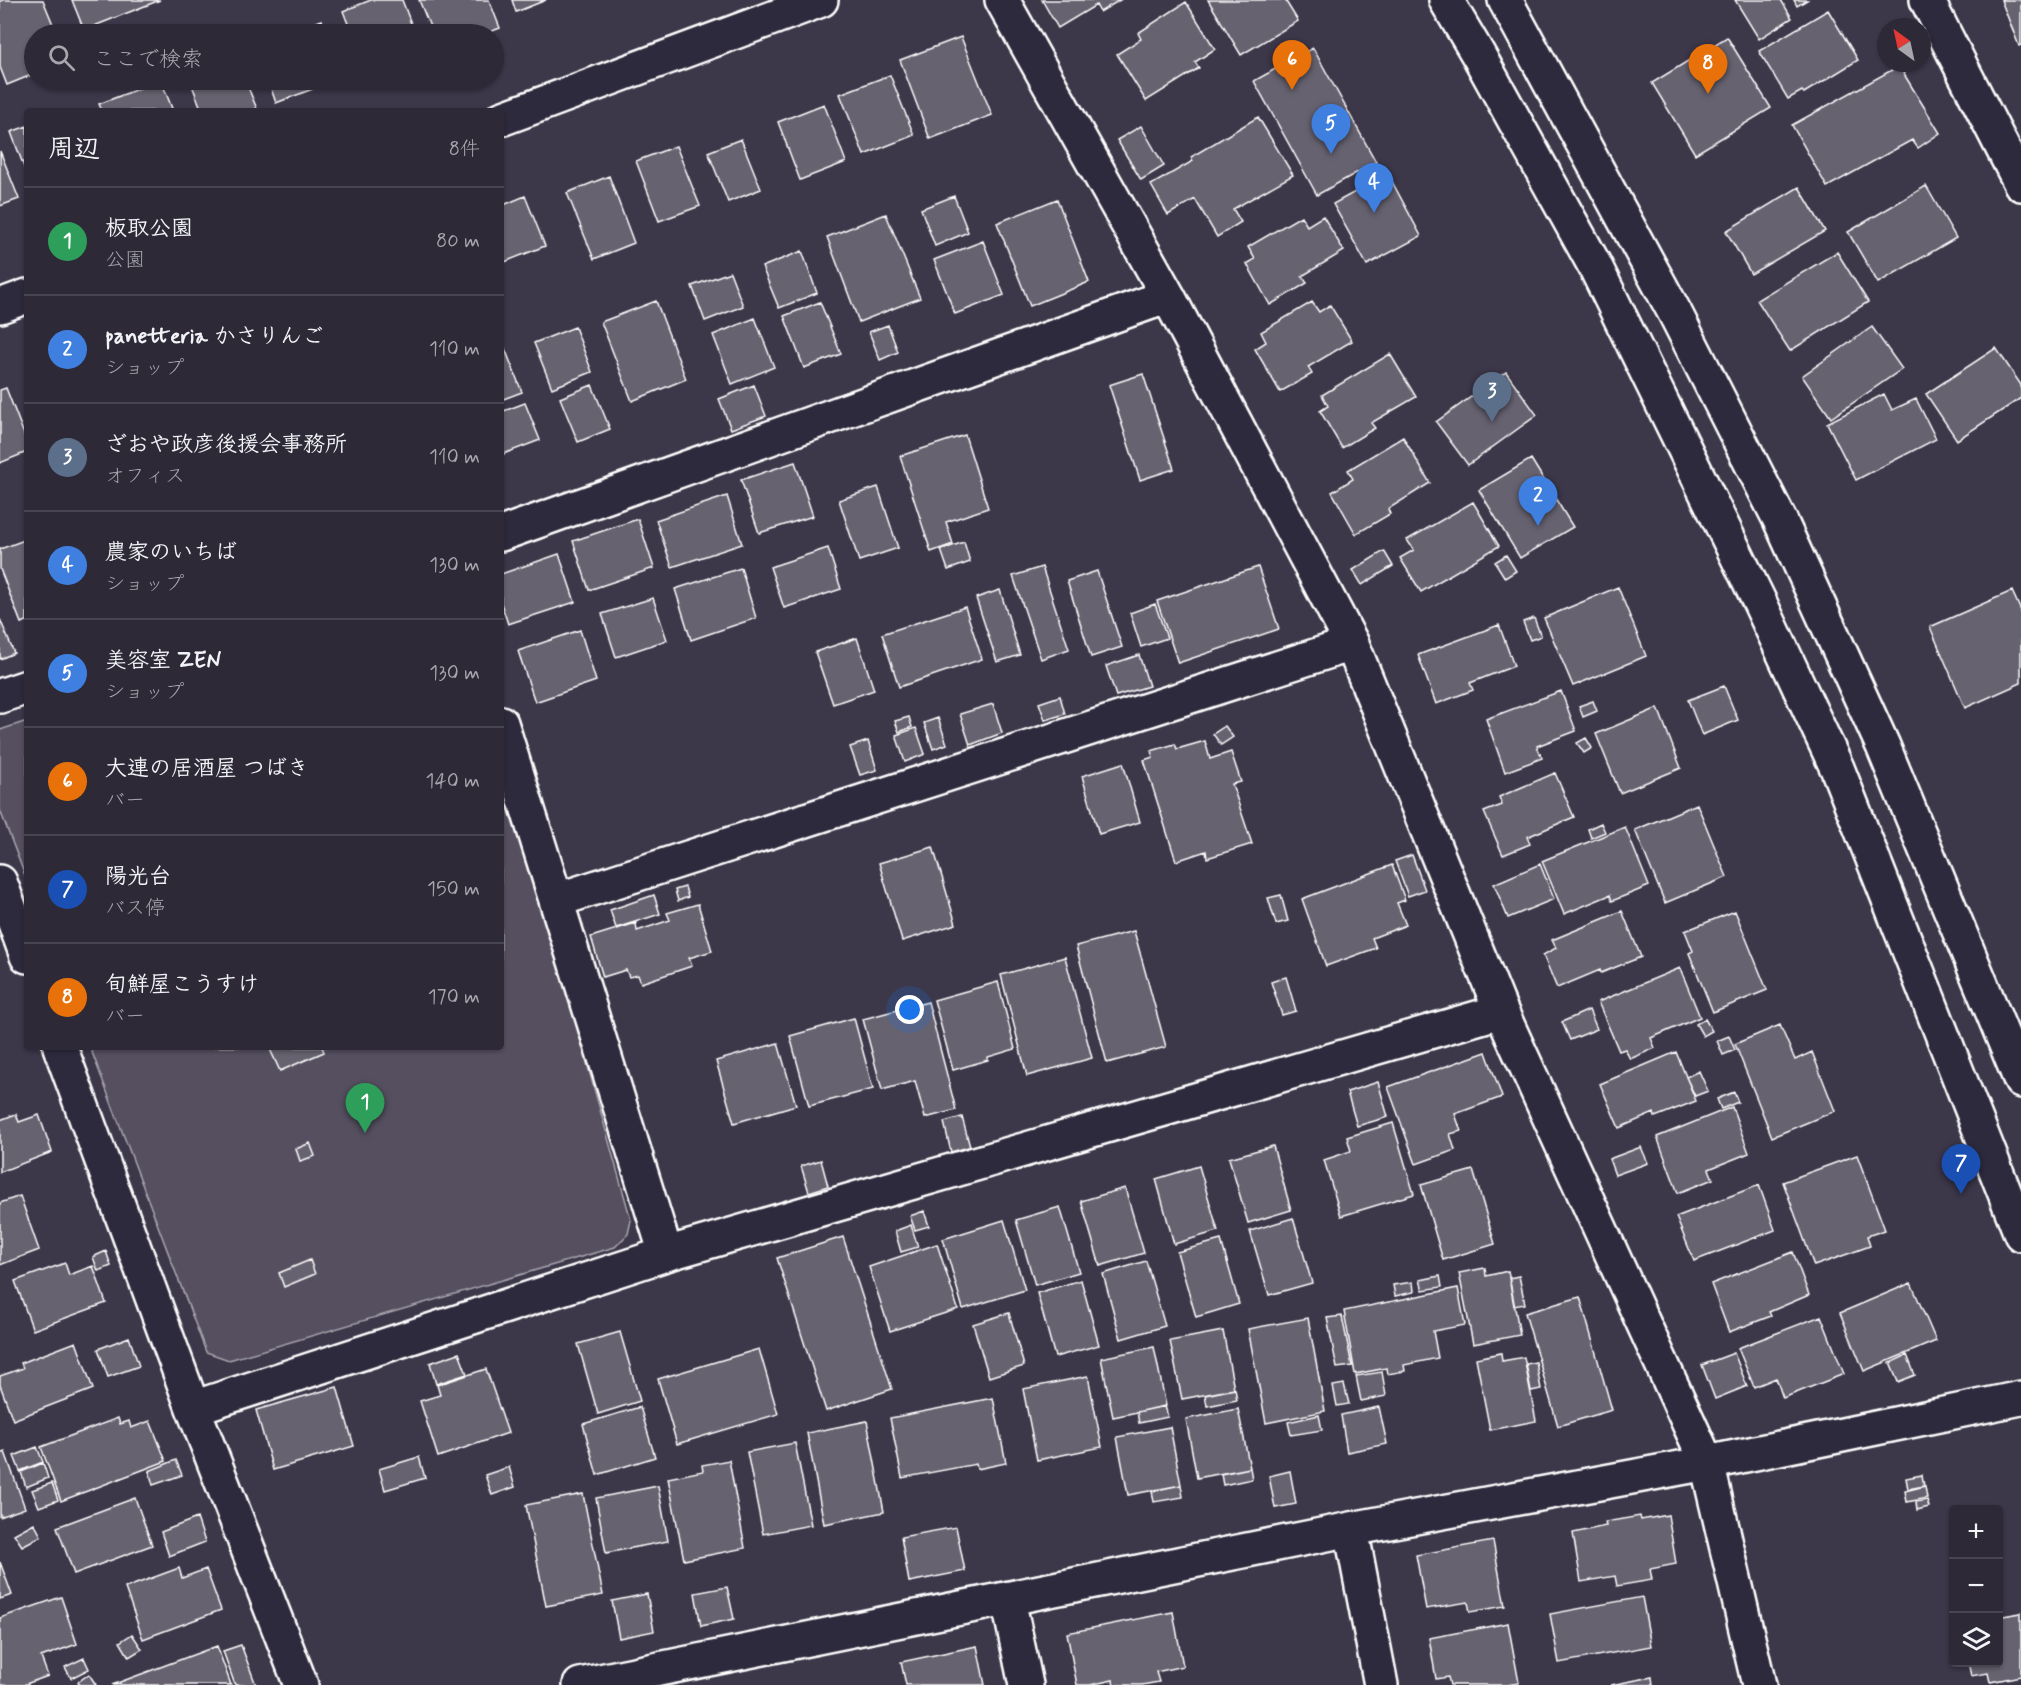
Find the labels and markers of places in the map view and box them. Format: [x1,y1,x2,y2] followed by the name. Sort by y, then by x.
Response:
[1272,40,1312,90] pin: 6
[1688,44,1728,94] pin: 8
[1312,104,1350,154] pin: 5
[1354,164,1394,213] pin: 4
[1472,372,1512,422] pin: 3
[1518,476,1558,526] pin: 2
[346,1084,385,1133] pin: 1
[1942,1144,1980,1194] pin: 7

